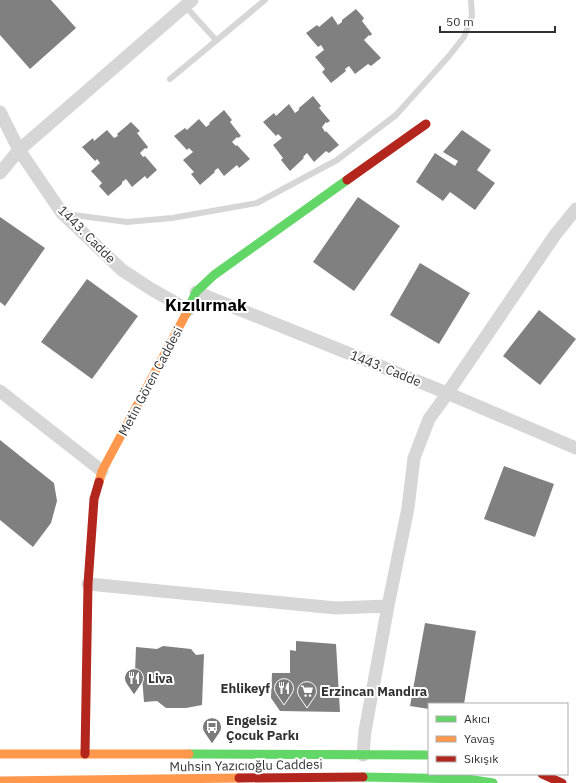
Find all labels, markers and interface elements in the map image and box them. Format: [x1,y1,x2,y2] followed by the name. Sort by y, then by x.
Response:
[440,8,555,34] scale bar
[446,14,474,29] text: 50 m
[54,202,119,267] street label: 1443. Cadde
[165,294,247,316] district label: Kızılırmak
[114,324,186,439] street label: Metin Gören Caddesi
[348,347,424,390] street label: 1443. Cadde
[123,667,145,695] restaurant icon: Liva
[148,670,173,687] place label: Liva
[273,677,295,705] restaurant icon: Ehlikeyf
[221,680,270,697] place label: Ehlikeyf
[296,680,318,708] supermarket icon: Erzincan Mandıra
[321,683,427,700] place label: Erzincan Mandıra
[428,703,568,775] legend
[464,711,490,726] text: Akıcı
[226,712,299,744] place label: Engelsiz Çocuk Parkı
[201,716,223,744] bus stop icon: Engelsiz Çocuk Parkı
[464,731,495,746] text: Yavaş
[464,751,499,766] text: Sıkışık
[169,756,323,775] street label: Muhsin Yazıcıoğlu Caddesi

